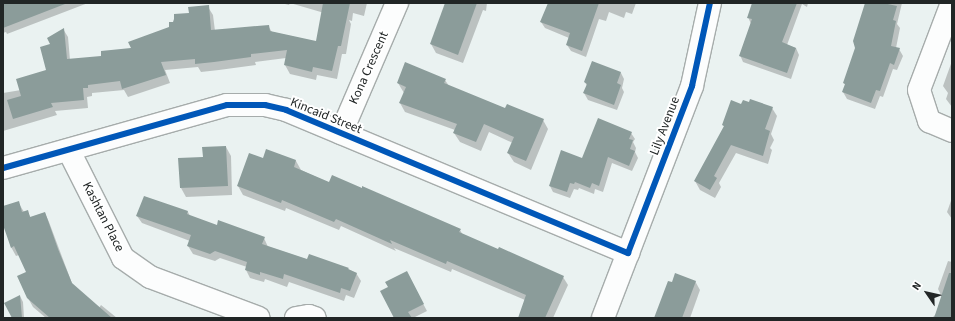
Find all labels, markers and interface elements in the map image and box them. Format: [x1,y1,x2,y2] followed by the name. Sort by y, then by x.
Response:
[346,29,392,107] street label: Kona Crescent
[647,94,683,158] street label: Lily Avenue
[288,95,364,137] street label: Kincaid Street
[79,179,127,255] street label: Kashtan Place
[907,273,947,313] north arrow
[908,279,925,293] text: N

